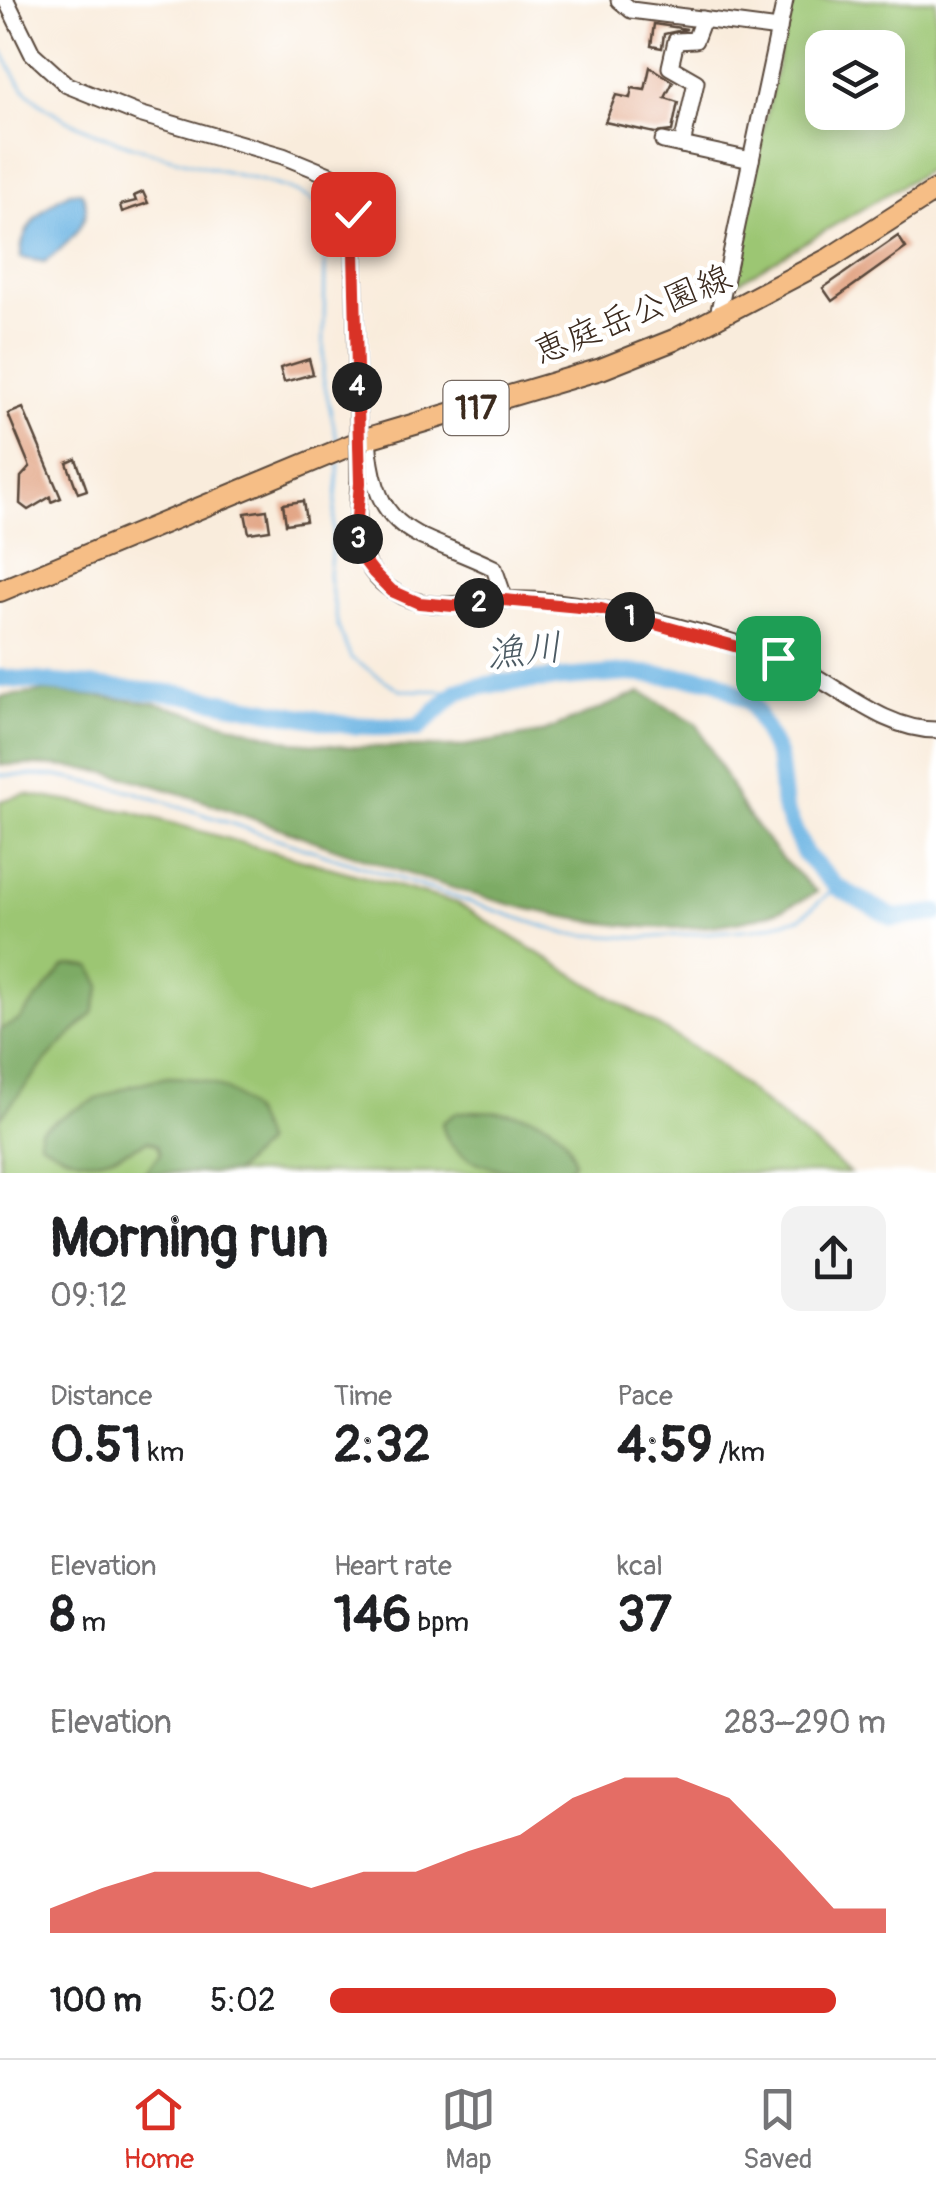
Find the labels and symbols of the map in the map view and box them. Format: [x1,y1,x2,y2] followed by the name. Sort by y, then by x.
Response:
[311,172,396,257] pin
[527,255,738,375] street label: 恵庭岳公園線
[332,362,382,412] pin: 4
[444,381,508,435] road number: 117
[333,514,383,564] pin: 3
[454,578,504,628] pin: 2
[605,592,655,642] pin: 1
[736,616,821,701] pin
[484,623,564,679] water label: 漁川

